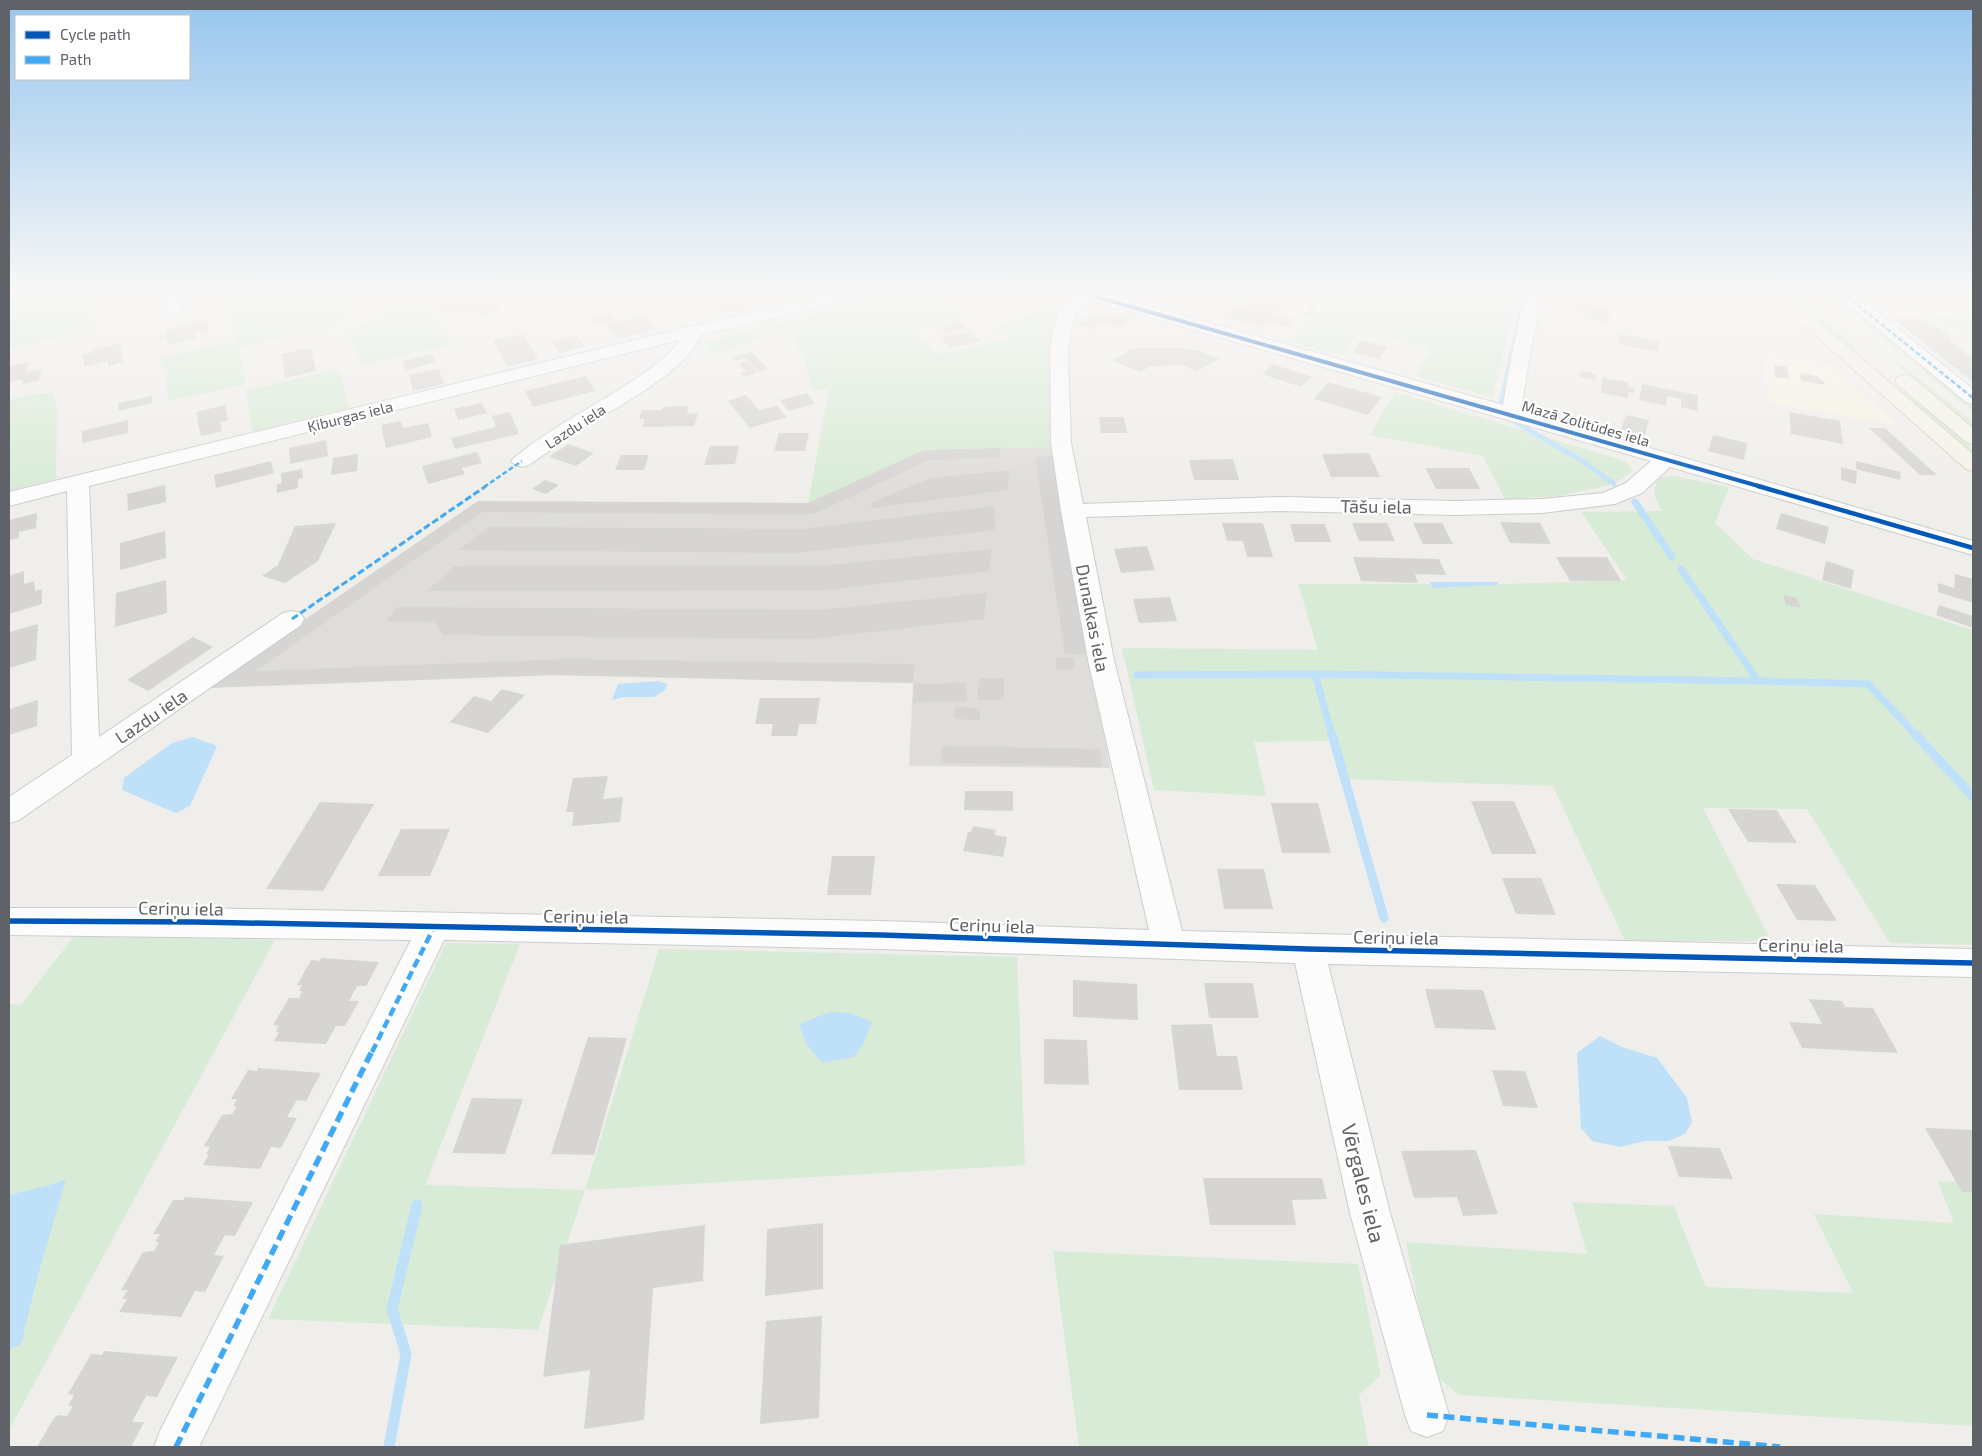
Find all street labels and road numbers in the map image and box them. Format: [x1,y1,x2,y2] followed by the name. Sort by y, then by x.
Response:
[1520,396,1652,450] street label: Mazā Zolitūdes iela
[305,397,395,437] street label: Ķiburgas iela
[541,400,609,452] street label: Lazdu iela
[1340,494,1412,518] street label: Tāšu iela
[1072,562,1114,674] street label: Dunalkas iela
[111,684,191,748] street label: Lazdu iela
[138,896,224,921] street label: Ceriņu iela
[543,904,629,929] street label: Ceriņu iela
[949,913,1035,938] street label: Ceriņu iela
[1353,925,1439,950] street label: Ceriņu iela
[1758,933,1844,958] street label: Ceriņu iela
[1337,1121,1391,1245] street label: Vērgales iela

